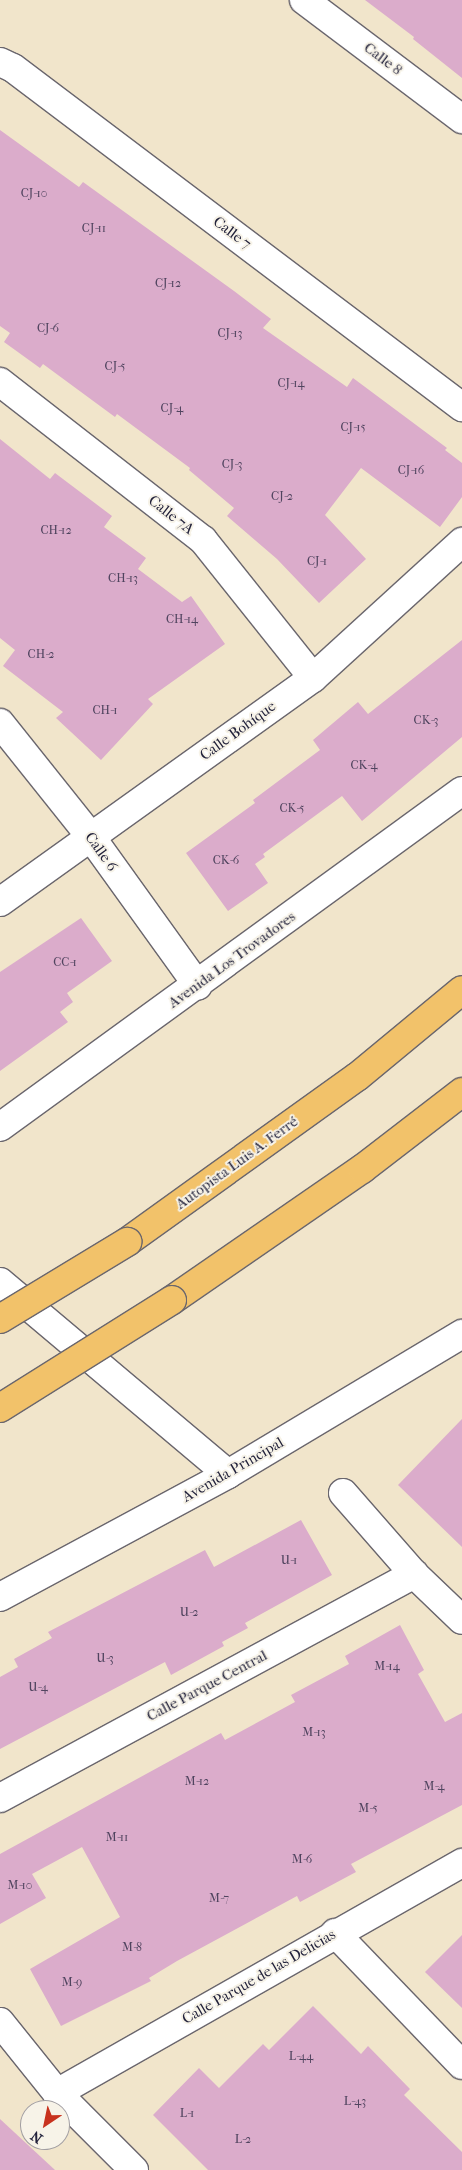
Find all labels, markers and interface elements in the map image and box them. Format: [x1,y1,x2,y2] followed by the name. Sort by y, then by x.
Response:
[360,39,406,79] street label: Calle 8
[21,187,47,201] house number: CJ-10
[209,213,255,253] street label: Calle 7
[82,222,106,236] house number: CJ-11
[155,277,181,291] house number: CJ-12
[37,322,59,336] house number: CJ-6
[218,327,242,341] house number: CJ-13
[105,360,125,374] house number: CJ-5
[277,377,305,391] house number: CJ-14
[161,402,183,416] house number: CJ-4
[340,421,366,435] house number: CJ-15
[222,458,242,472] house number: CJ-3
[398,464,424,478] house number: CJ-16
[271,490,293,504] house number: CJ-2
[145,492,197,538] street label: Calle 7A
[40,524,72,538] house number: CH-12
[307,555,327,569] house number: CJ-1
[108,572,138,586] house number: CH-13
[166,613,198,627] house number: CH-14
[28,648,54,662] house number: CH-2
[197,697,279,765] street label: Calle Bohíque
[93,704,117,718] house number: CH-1
[414,714,438,728] house number: CK-3
[350,759,378,773] house number: CK-4
[279,802,305,816] house number: CK-5
[81,829,121,875] street label: Calle 6
[213,854,239,868] house number: CK-6
[165,908,299,1012] street label: Avenida Los Trovadores
[53,956,77,970] house number: CC-1
[172,1113,302,1213] street label: Autopista Luis A. Ferré
[179,1434,287,1506] street label: Avenida Principal
[281,1554,297,1568] house number: U-1
[180,1606,198,1620] house number: U-2
[144,1647,270,1725] street label: Calle Parque Central
[96,1652,114,1666] house number: U-3
[374,1660,400,1674] house number: M-14
[28,1681,48,1695] house number: U-4
[302,1726,326,1740] house number: M-13
[185,1775,209,1789] house number: M-12
[423,1780,445,1794] house number: M-4
[358,1802,378,1816] house number: M-5
[106,1831,128,1845] house number: M-11
[292,1853,312,1867] house number: M-6
[8,1879,32,1893] house number: M-10
[209,1892,229,1906] house number: M-7
[179,1926,339,2028] street label: Calle Parque de las Delicias
[122,1941,142,1955] house number: M-8
[62,1976,82,1990] house number: M-9
[289,2050,313,2064] house number: L-44
[344,2095,366,2109] house number: L-43
[20,2100,70,2150] north arrow
[180,2107,194,2121] house number: L-1
[28,2127,46,2147] text: N
[235,2133,251,2147] house number: L-2

